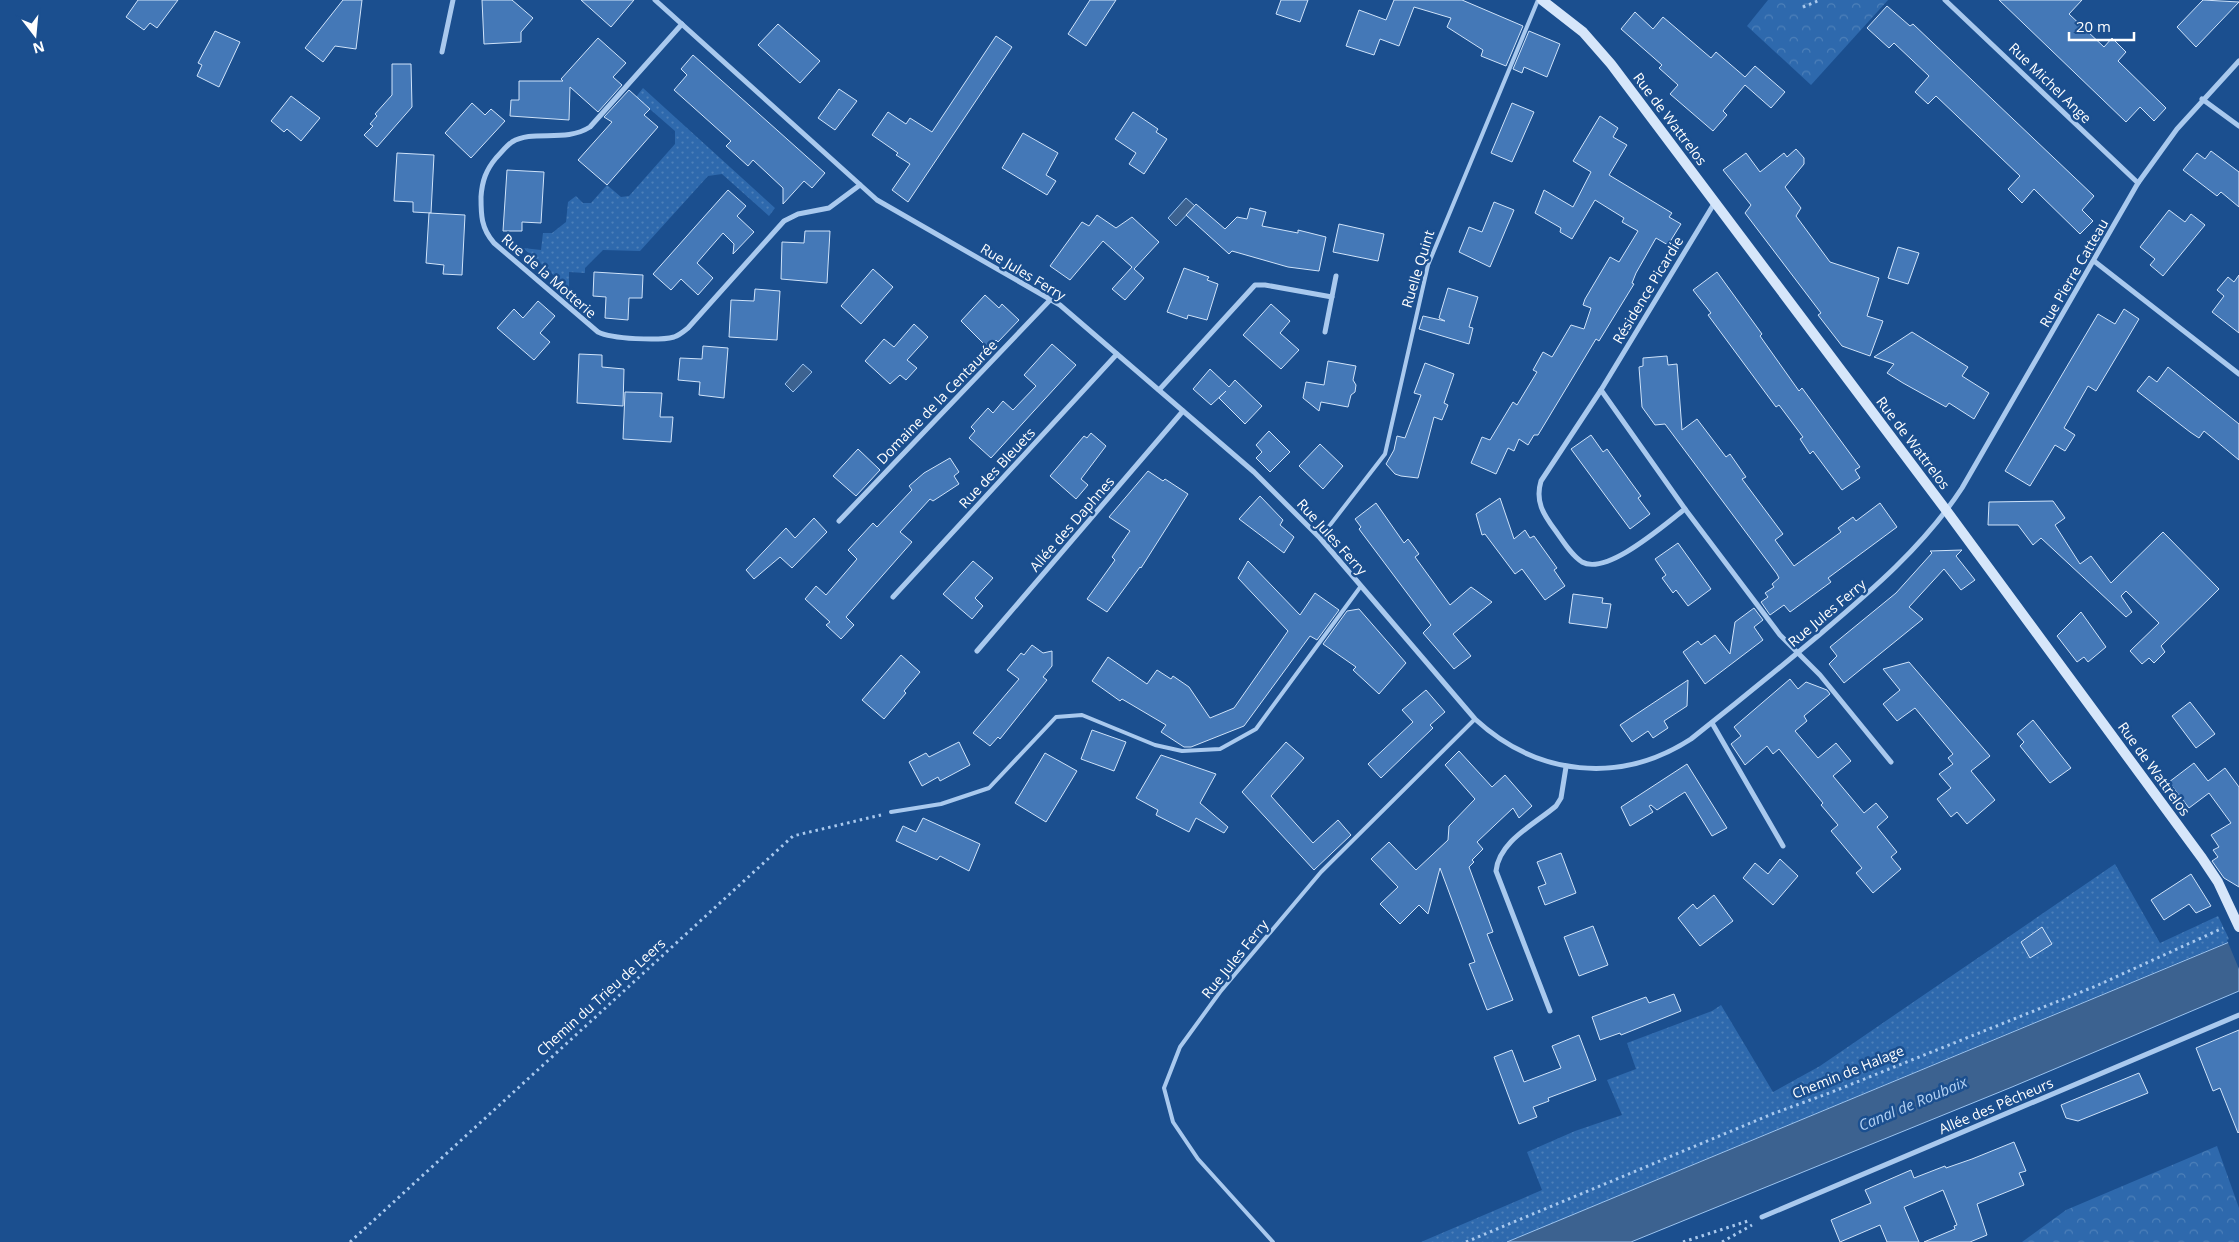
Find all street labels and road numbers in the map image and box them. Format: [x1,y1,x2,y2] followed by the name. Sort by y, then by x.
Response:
[2005,38,2096,127] street label: Rue Michel Ange
[1629,68,1712,169] street label: Rue de Wattrelos
[2035,215,2112,330] street label: Rue Pierre Catteau
[1397,228,1438,310] street label: Ruelle Quint
[498,229,601,322] street label: Rue de la Motterie
[1608,232,1687,347] street label: Résidence Picardie
[977,239,1070,305] street label: Rue Jules Ferry
[872,335,1001,468] street label: Domaine de la Centaurée
[1872,392,1955,493] street label: Rue de Wattrelos
[954,423,1039,512] street label: Rue des Bleuets
[1025,472,1118,575] street label: Allée des Daphnes
[1293,495,1372,580] street label: Rue Jules Ferry
[1784,574,1870,651] street label: Rue Jules Ferry
[2114,718,2195,820] street label: Rue de Wattrelos
[1197,915,1273,1002] street label: Rue Jules Ferry
[532,933,669,1060] street label: Chemin du Trieu de Leers
[1789,1040,1907,1103] street label: Chemin de Halage
[1936,1073,2056,1138] street label: Allée des Pêcheurs

